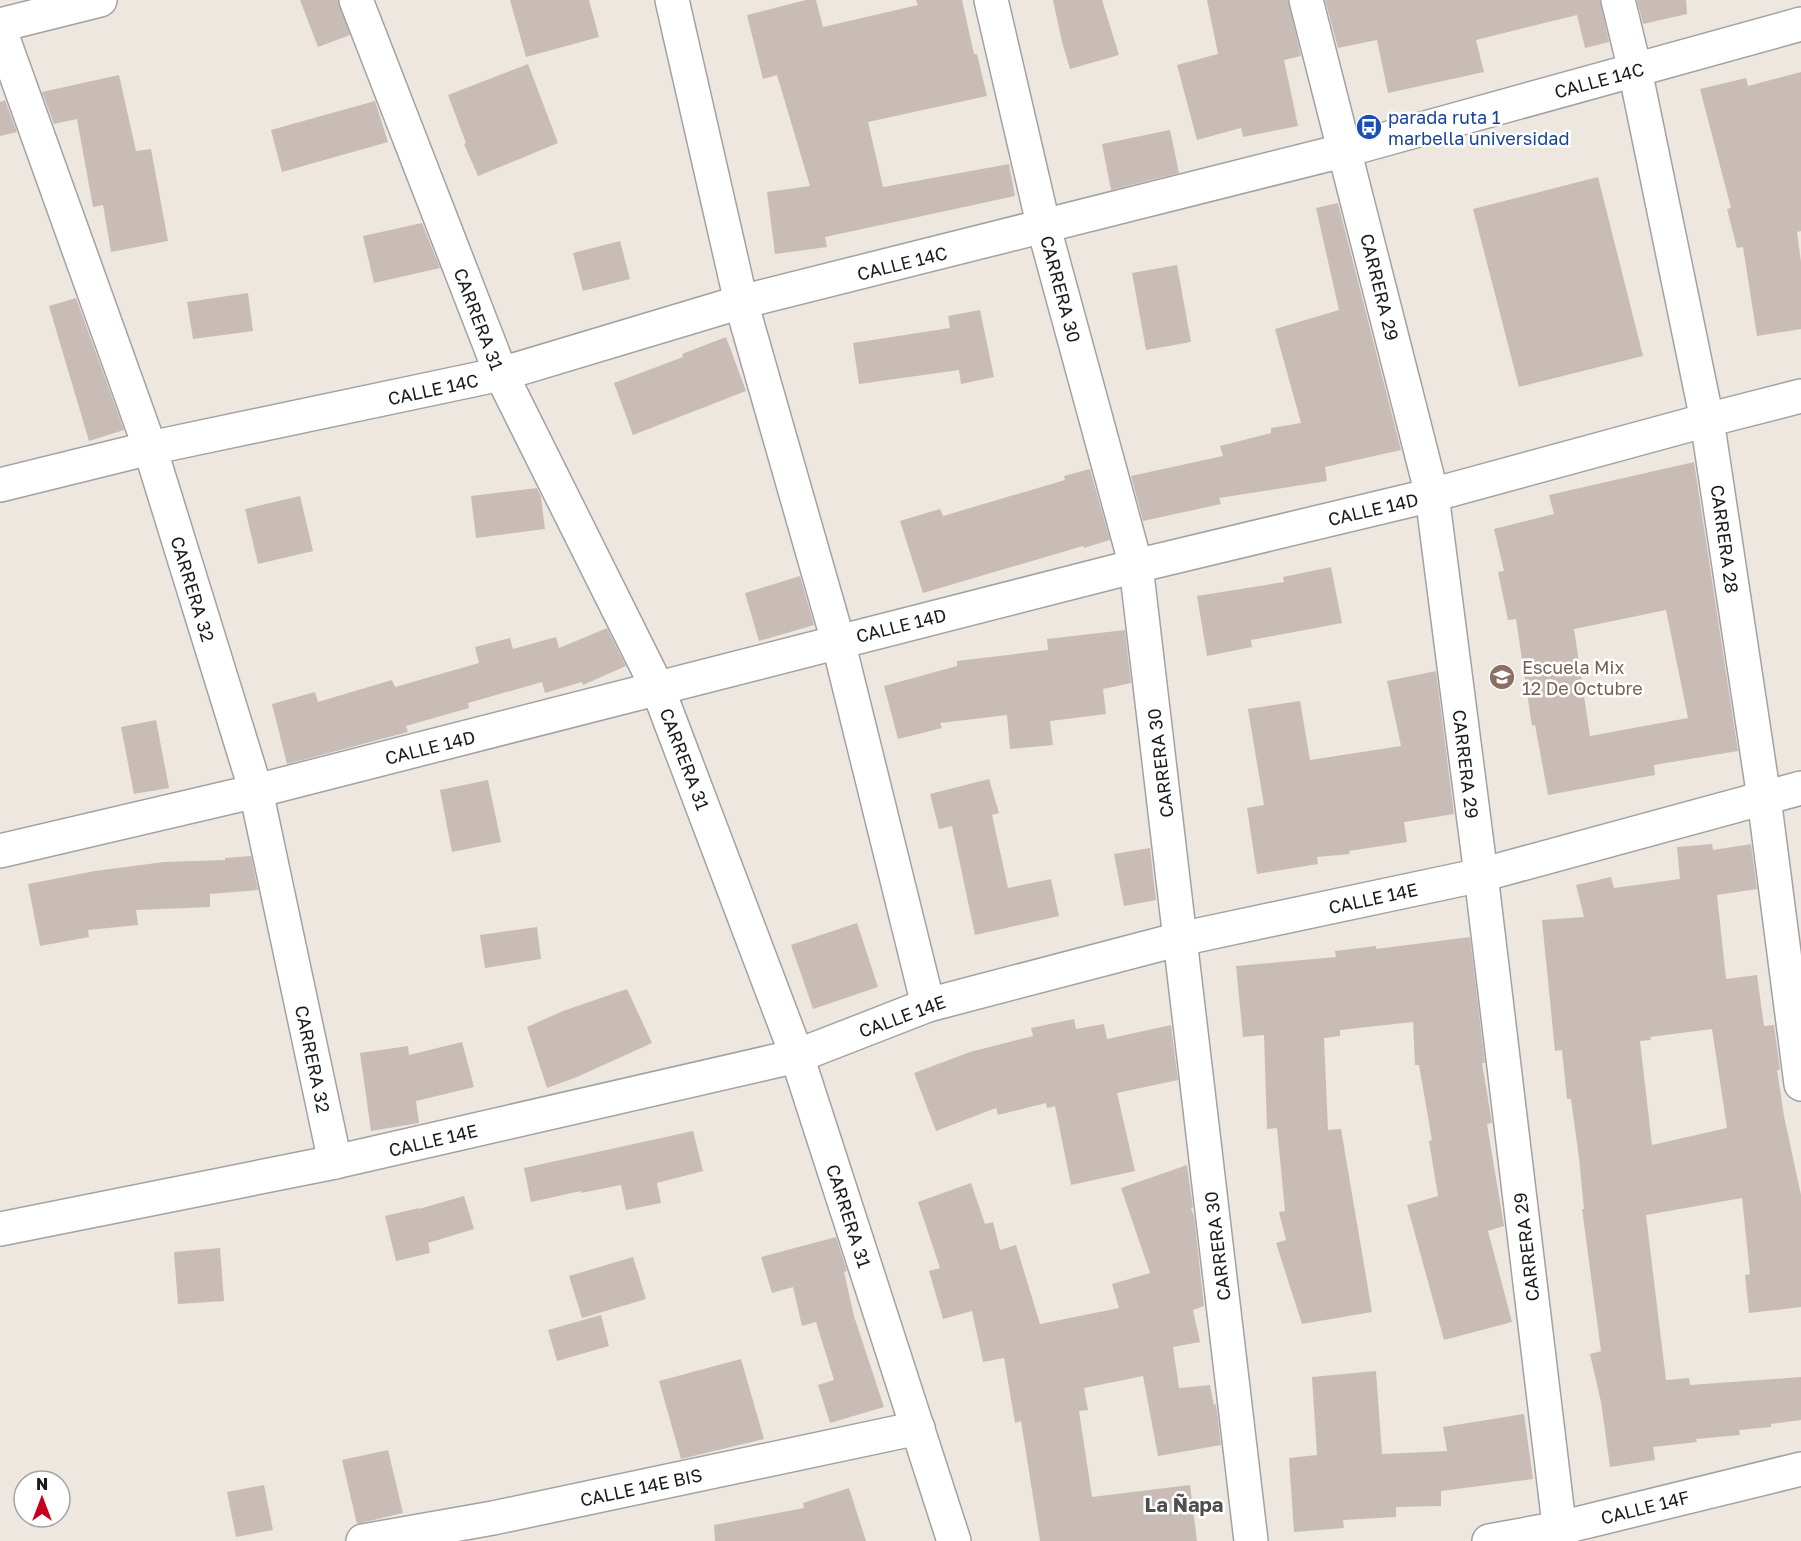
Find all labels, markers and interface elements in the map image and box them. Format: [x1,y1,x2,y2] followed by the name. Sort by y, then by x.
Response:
[1552,57,1646,103] street label: CALLE 14C
[1388,106,1569,149] place label: parada ruta 1 marbella universidad
[1354,112,1384,142] bus stop icon: parada ruta 1 marbella universidad
[1356,231,1404,343] street label: CARRERA 29
[1036,233,1086,345] street label: CARRERA 30
[855,241,949,285] street label: CALLE 14C
[449,265,509,373] street label: CARRERA 31
[386,369,480,409] street label: CALLE 14C
[1706,483,1744,595] street label: CARRERA 28
[1326,488,1420,530] street label: CALLE 14D
[167,534,219,644] street label: CARRERA 32
[854,603,948,647] street label: CALLE 14D
[1522,656,1643,699] place label: Escuela Mix 12 De Octubre
[1487,662,1517,692] school or university icon: Escuela Mix 12 De Octubre
[655,705,715,813] street label: CARRERA 31
[1142,707,1178,819] street label: CARRERA 30
[1448,708,1484,820] street label: CARRERA 29
[383,725,477,769] street label: CALLE 14D
[1326,878,1420,918] street label: CALLE 14E
[856,990,948,1042] street label: CALLE 14E
[291,1003,335,1115] street label: CARRERA 32
[386,1119,480,1161] street label: CALLE 14E
[822,1161,876,1271] street label: CARRERA 31
[1199,1190,1235,1302] street label: CARRERA 30
[1508,1191,1544,1303] street label: CARRERA 29
[578,1463,704,1511] street label: CALLE 14E BIS
[12,1469,72,1529] north arrow
[36,1474,48,1494] text: N
[1598,1485,1692,1529] street label: CALLE 14F
[1145,1492,1223,1516] district label: La Ñapa

